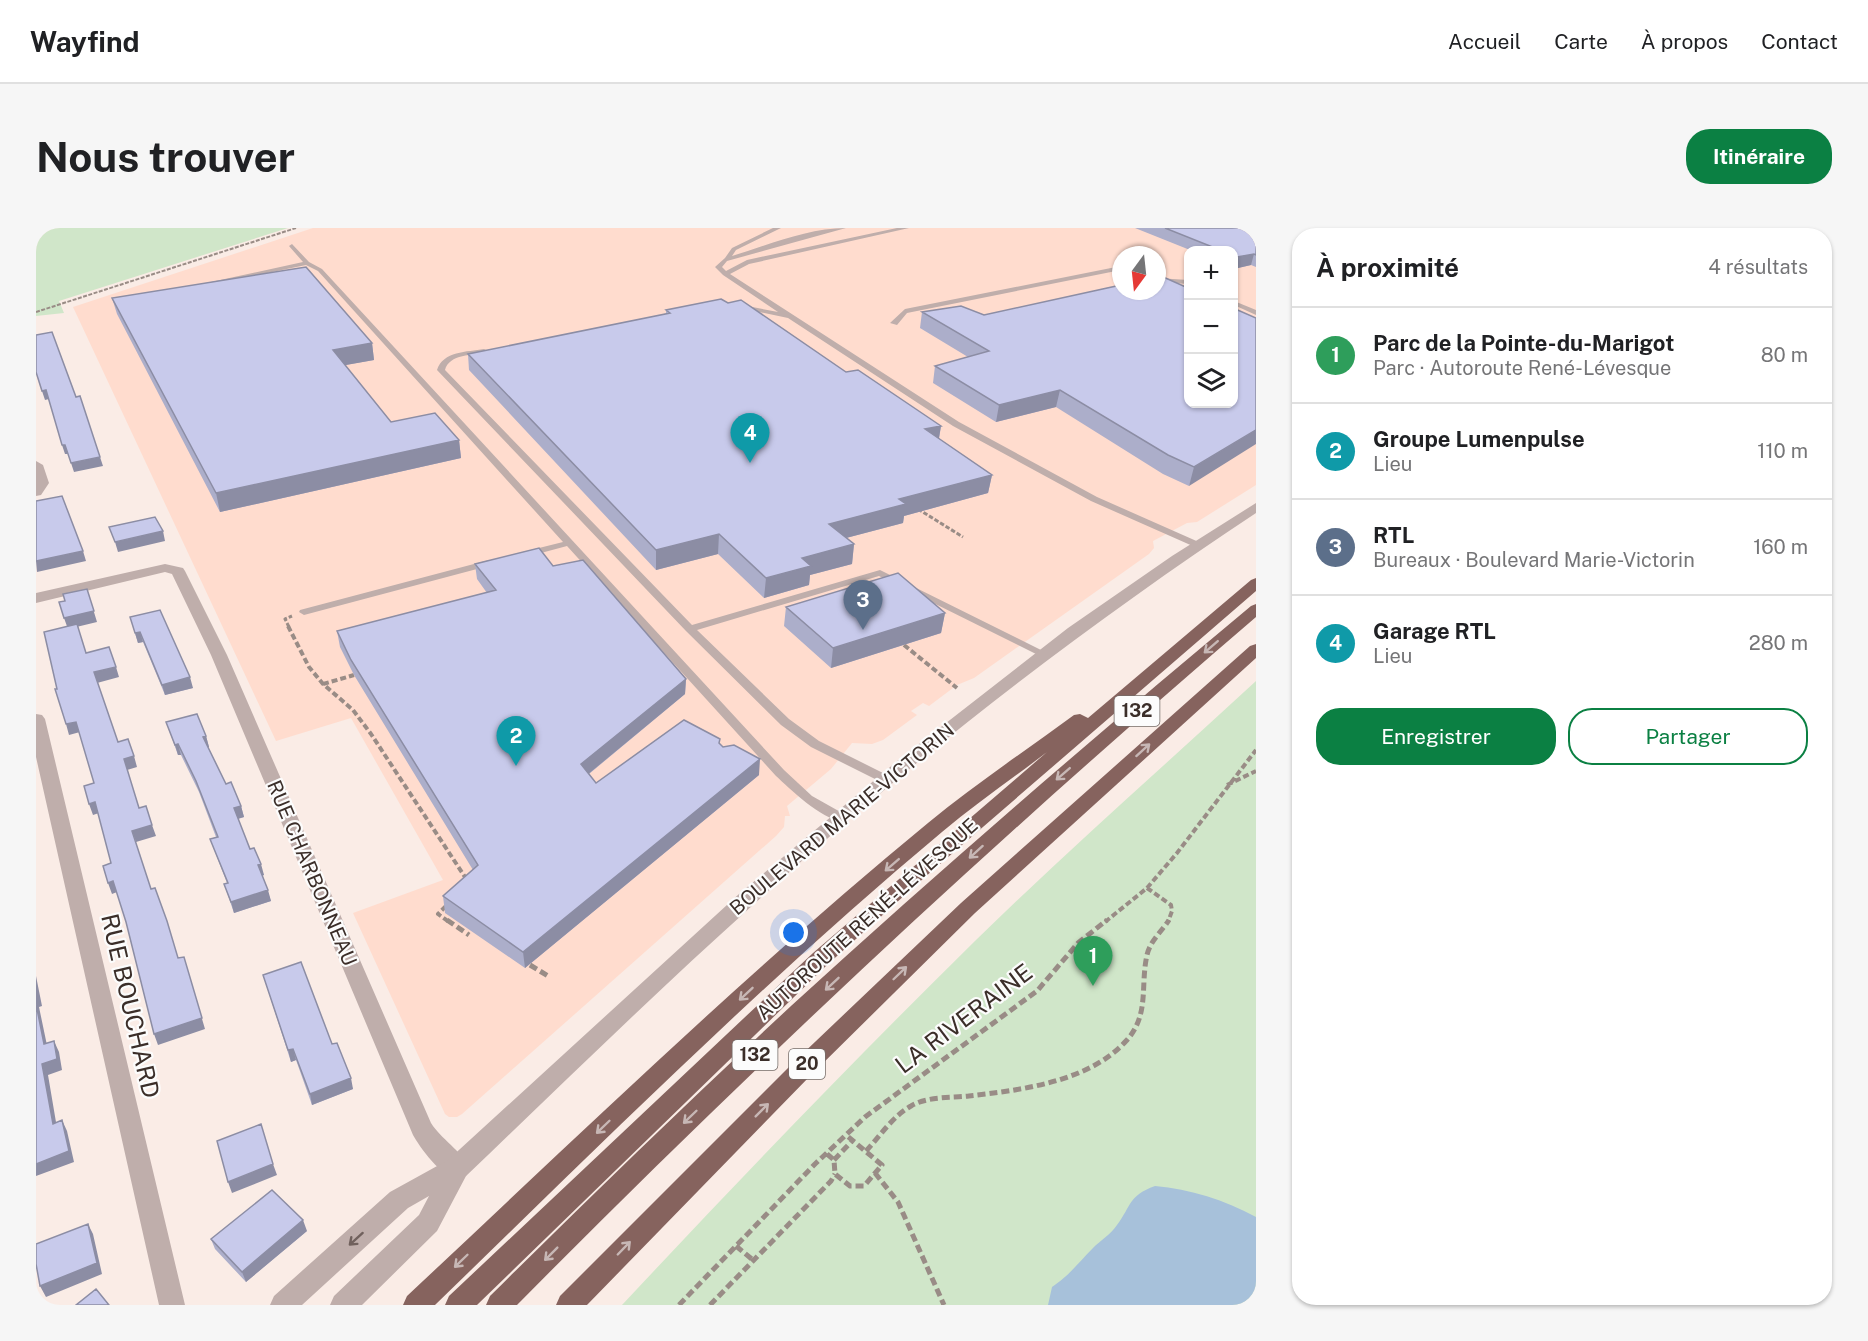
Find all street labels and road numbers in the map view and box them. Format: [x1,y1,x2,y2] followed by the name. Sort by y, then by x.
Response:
[1114,696,1160,726] road number: 132
[725,718,959,920] street label: BOULEVARD MARIE-VICTORIN
[262,777,362,969] street label: RUE CHARBONNEAU
[751,812,983,1025] street label: AUTOROUTE RENÉ-LÉVESQUE
[96,911,166,1101] street label: RUE BOUCHARD
[889,958,1037,1079] street label: LA RIVERAINE
[732,1040,778,1070] road number: 132
[789,1049,825,1079] road number: 20

